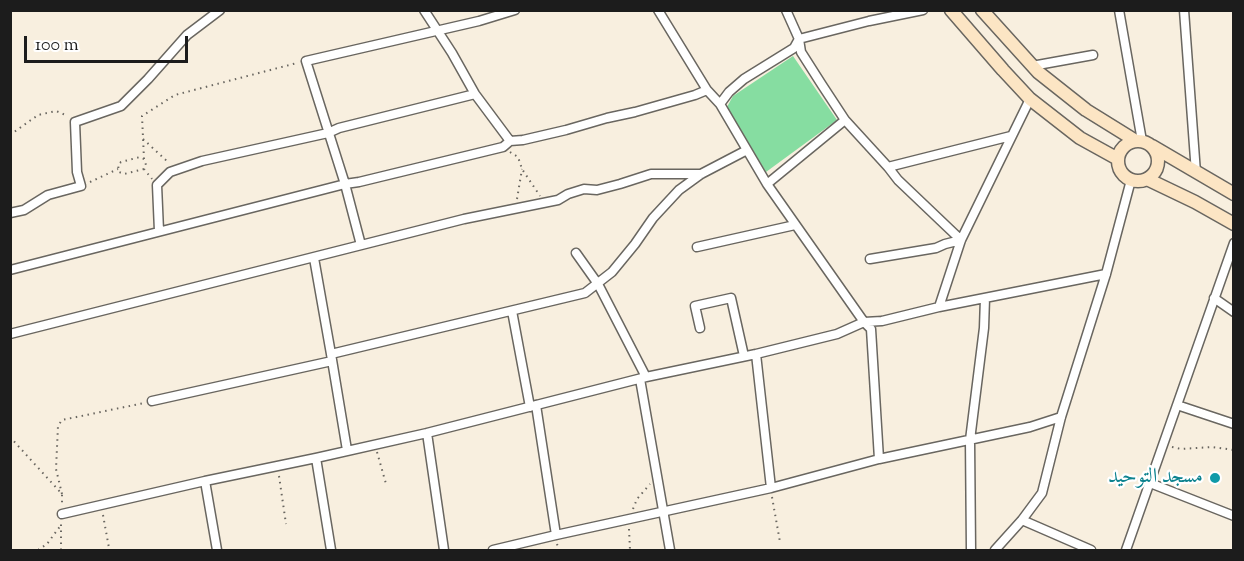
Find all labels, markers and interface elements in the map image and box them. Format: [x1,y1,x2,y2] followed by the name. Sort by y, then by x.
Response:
[27,24,190,62] scale bar
[35,33,79,59] text: 100 m
[1108,465,1203,491] place label: مسجد التوحيد
[1208,471,1222,485] marker: مسجد التوحيد

